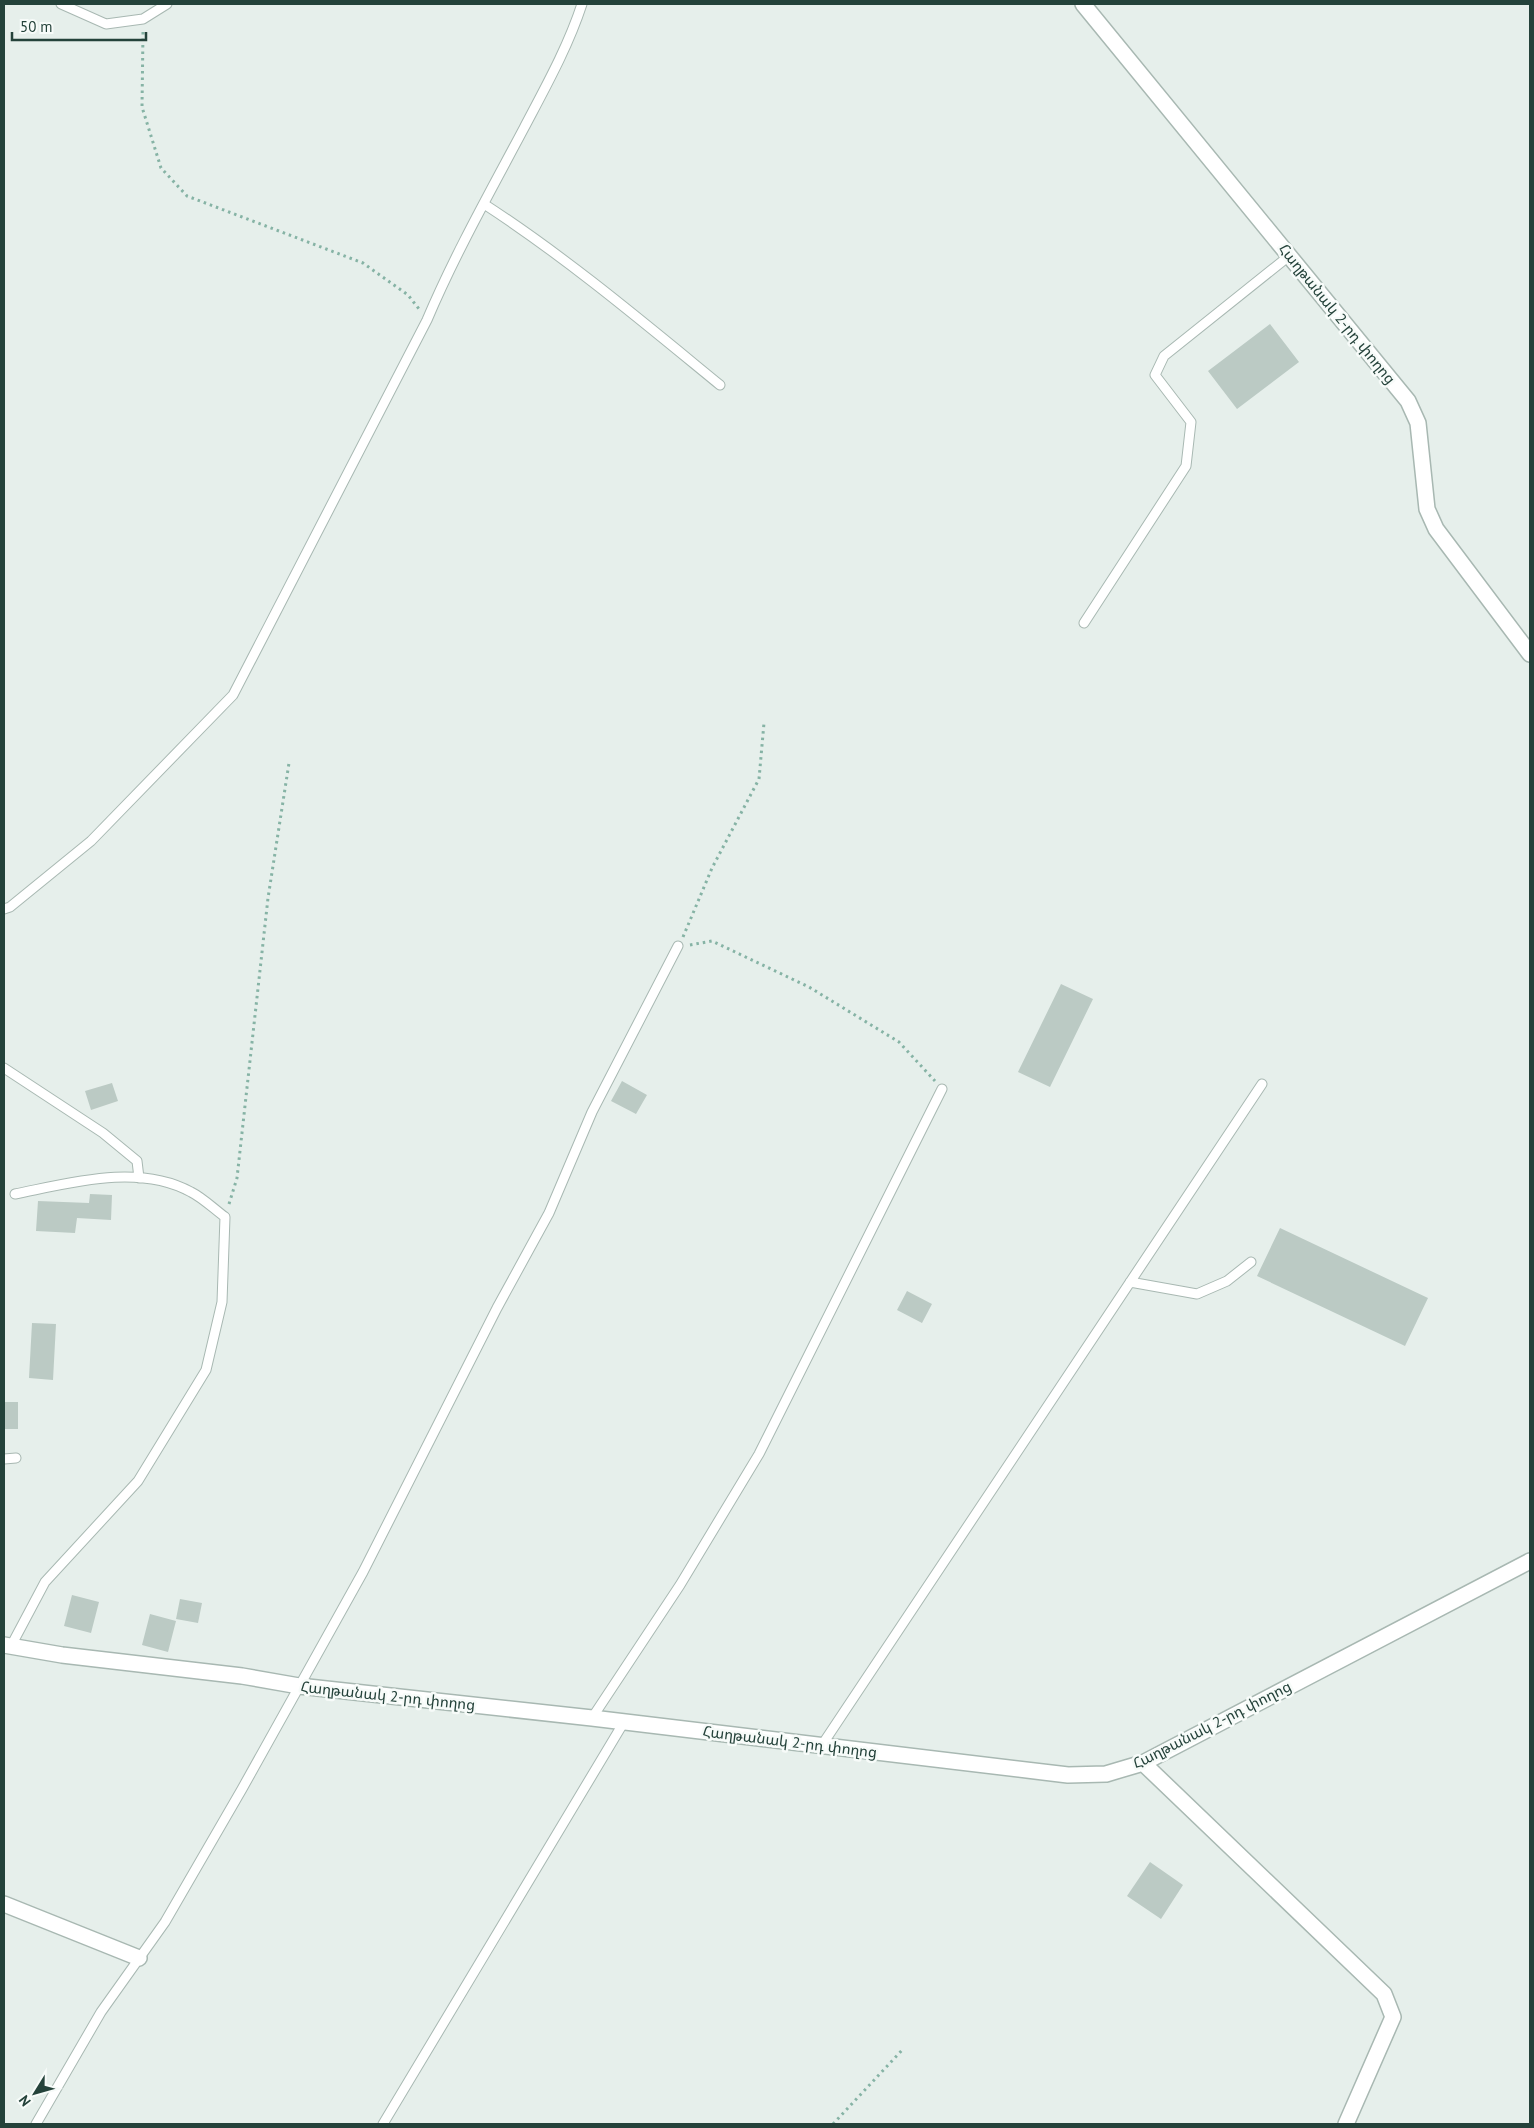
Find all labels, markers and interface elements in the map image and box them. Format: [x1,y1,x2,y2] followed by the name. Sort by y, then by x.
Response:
[12,10,146,42] scale bar
[20,17,53,36] text: 50 m
[1275,240,1400,388] street label: Հաղթանակ 2-րդ փողոց
[1129,1676,1294,1773] street label: Հաղթանակ 2-րդ փողոց
[300,1677,476,1714] street label: Հաղթանակ 2-րդ փողոց
[702,1721,878,1762] street label: Հաղթանակ 2-րդ փողոց
[10,2068,60,2118] north arrow
[15,2092,35,2110] text: N

